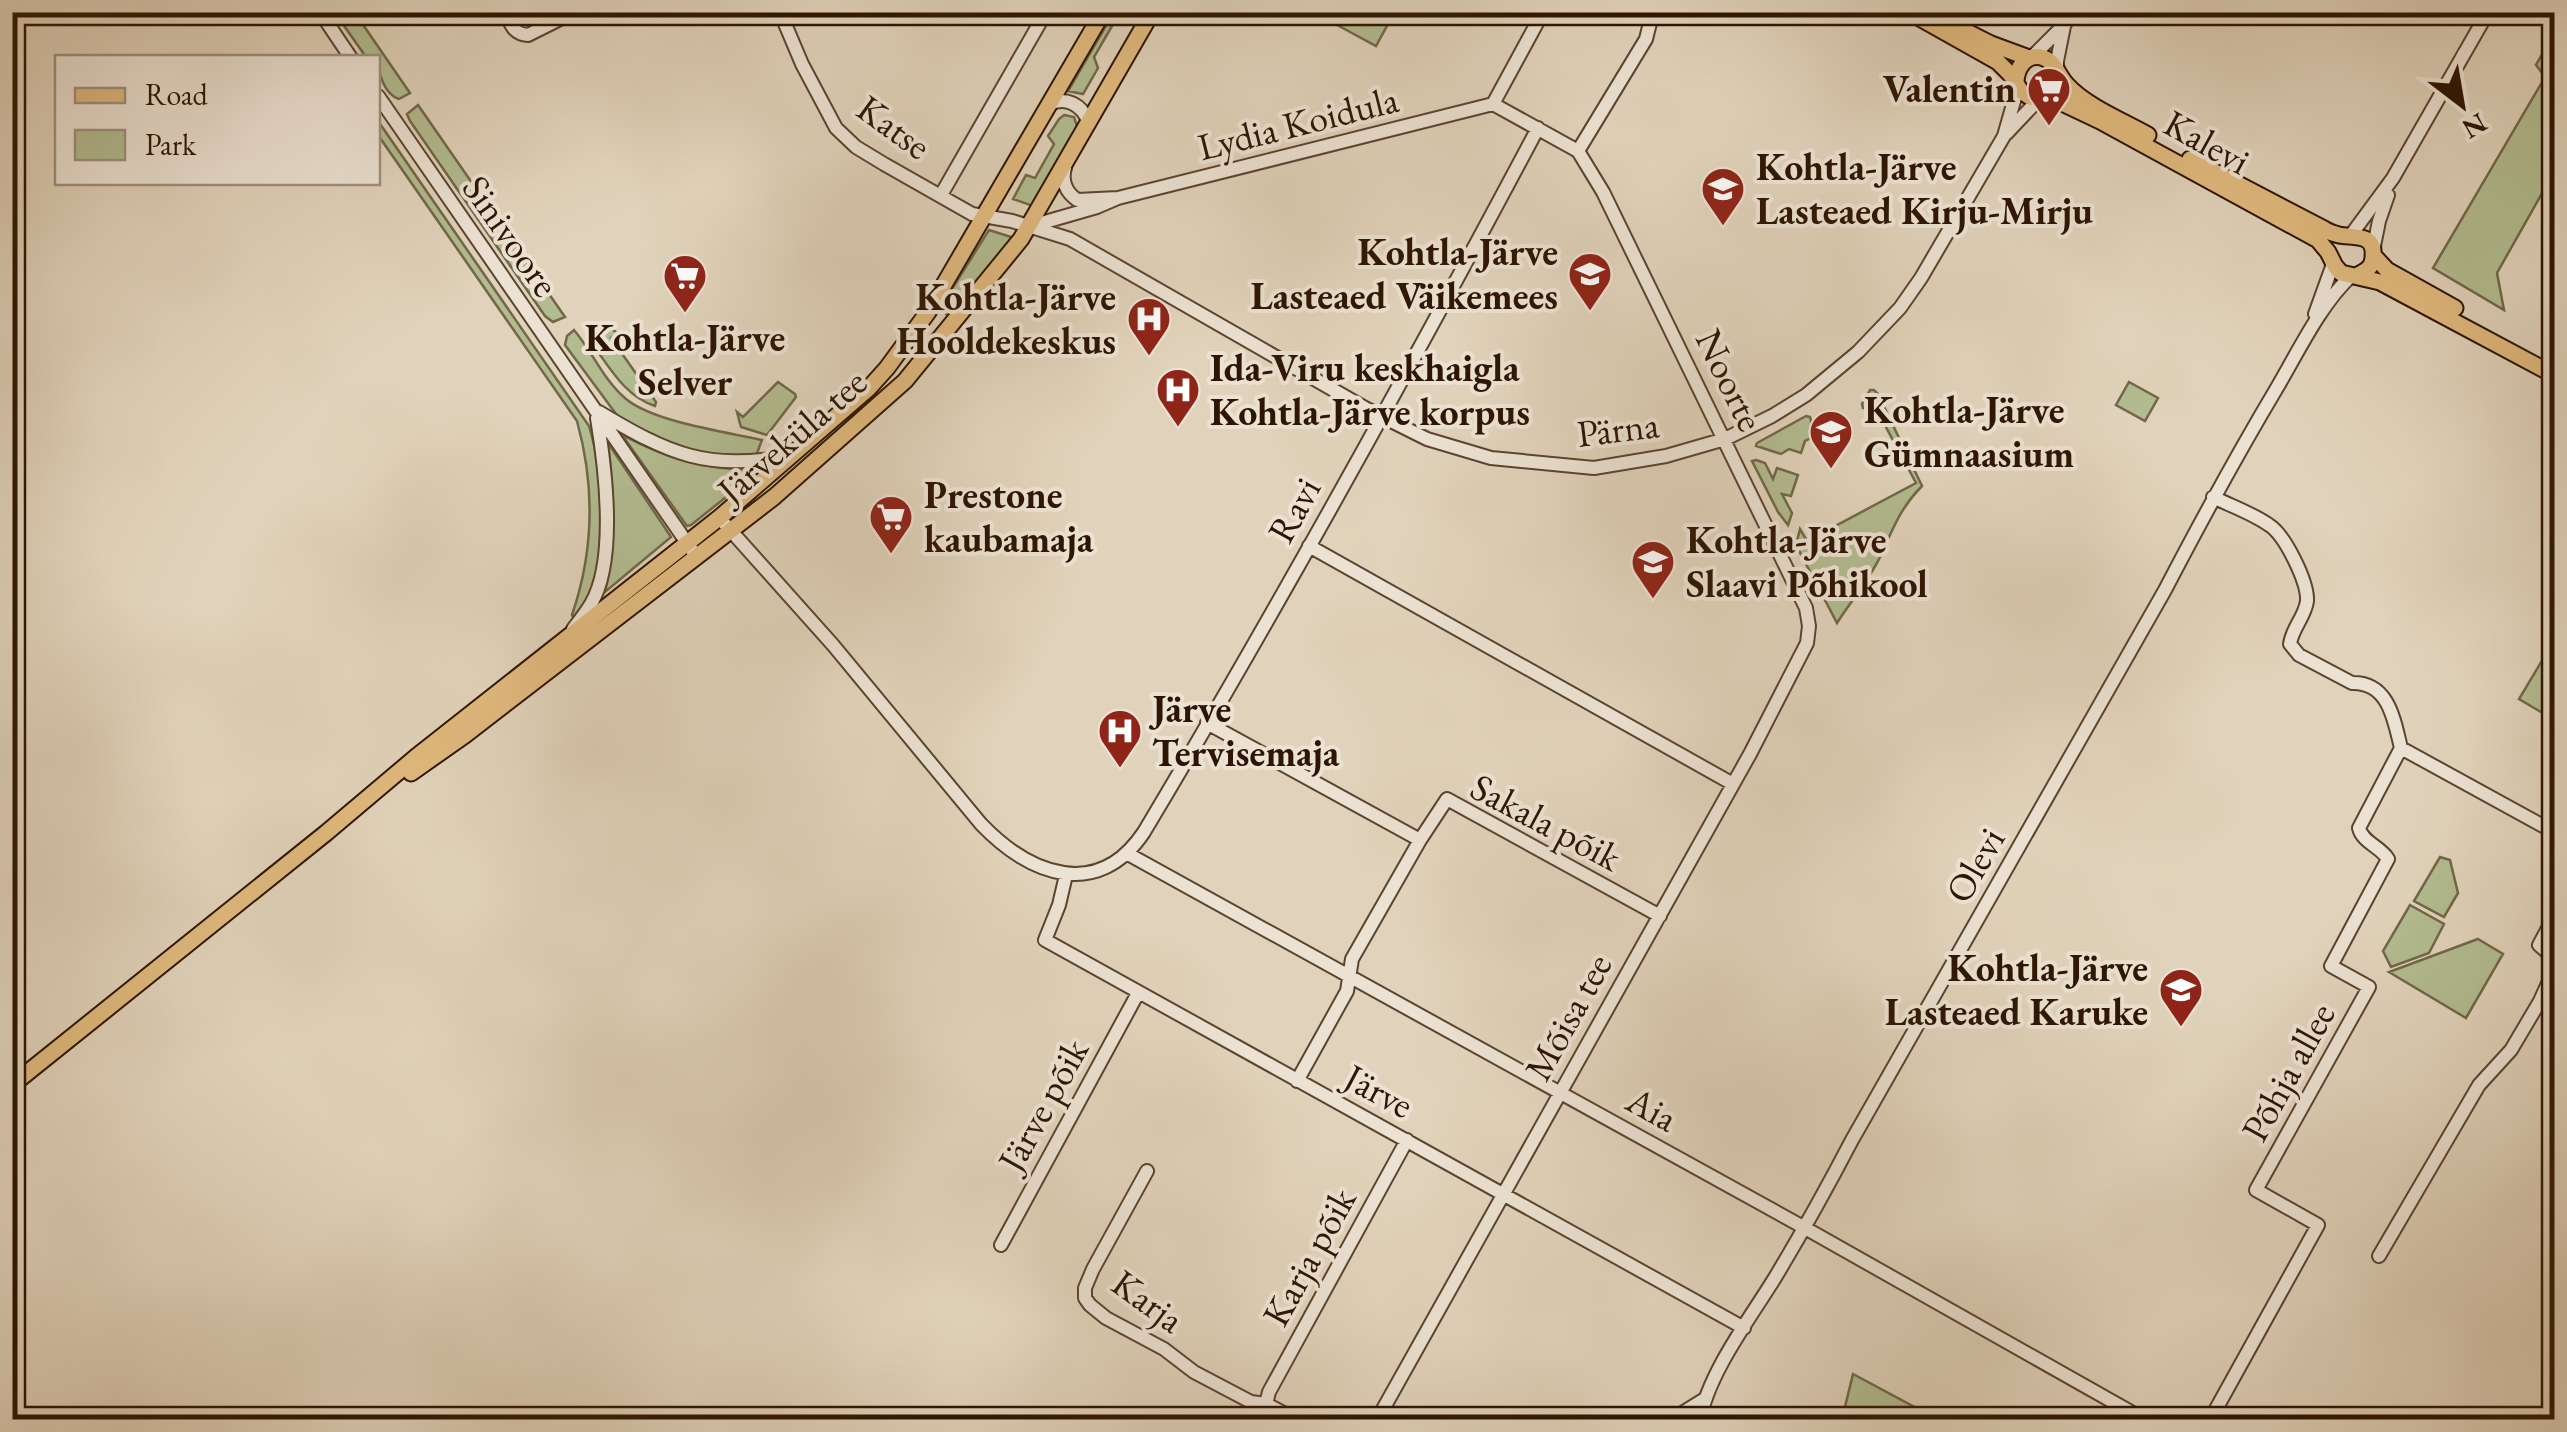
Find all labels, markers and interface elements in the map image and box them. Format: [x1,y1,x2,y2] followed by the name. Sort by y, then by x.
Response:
[55,55,380,185] legend
[2412,55,2512,155] north arrow
[1883,64,2016,113] place label: Valentin
[2026,66,2072,127] supermarket icon: Valentin
[1193,74,1404,171] street label: Lydia Koidula
[145,75,209,114] text: Road
[848,83,941,170] street label: Katse
[2156,98,2259,185] street label: Kalevi
[2456,105,2494,148] text: N
[145,125,197,164] text: Park
[1756,142,2093,235] place label: Kohtla-Järve Lasteaed Kirju-Mirju
[452,165,571,306] street label: Sinivoore
[1700,166,1746,227] school or university icon: Kohtla-Järve Lasteaed Kirju-Mirju
[1251,227,1558,320] place label: Kohtla-Järve Lasteaed Väikemees
[1567,251,1613,312] school or university icon: Kohtla-Järve Lasteaed Väikemees
[662,253,708,314] supermarket icon: Kohtla-Järve Selver
[897,272,1116,365] place label: Kohtla-Järve Hooldekeskus
[1126,296,1172,357] hospital icon: Kohtla-Järve Hooldekeskus
[585,313,785,406] place label: Kohtla-Järve Selver
[1685,321,1776,439] street label: Noorte
[1210,343,1530,436] place label: Ida-Viru keskhaigla Kohtla-Järve korpus
[705,357,877,516] street label: Järveküla tee
[1155,367,1201,428] hospital icon: Ida-Viru keskhaigla Kohtla-Järve korpus
[1864,385,2075,478] place label: Kohtla-Järve Gümnaasium
[1574,399,1663,458] street label: Pärna
[1808,409,1854,470] school or university icon: Kohtla-Järve Gümnaasium
[1256,468,1331,551] street label: Ravi
[924,470,1094,563] place label: Prestone kaubamaja
[868,494,914,555] supermarket icon: Prestone kaubamaja
[1686,515,1928,608] place label: Kohtla-Järve Slaavi Põhikool
[1630,539,1676,600] school or university icon: Kohtla-Järve Slaavi Põhikool
[1148,684,1340,777] place label: Järve Tervisemaja
[1097,708,1143,769] hospital icon: Järve Tervisemaja
[1463,762,1631,882] street label: Sakala põik
[1934,818,2016,911] street label: Olevi
[1885,943,2148,1036] place label: Kohtla-Järve Lasteaed Karuke
[1513,945,1622,1089] street label: Mõisa tee
[2158,967,2204,1028] school or university icon: Kohtla-Järve Lasteaed Karuke
[2230,994,2346,1150] street label: Põhja allee
[985,1029,1100,1182] street label: Järve põik
[1334,1051,1422,1129] street label: Järve
[1617,1074,1687,1143] street label: Aia
[1251,1178,1367,1335] street label: Karja põik
[1103,1258,1195,1344] street label: Karja

